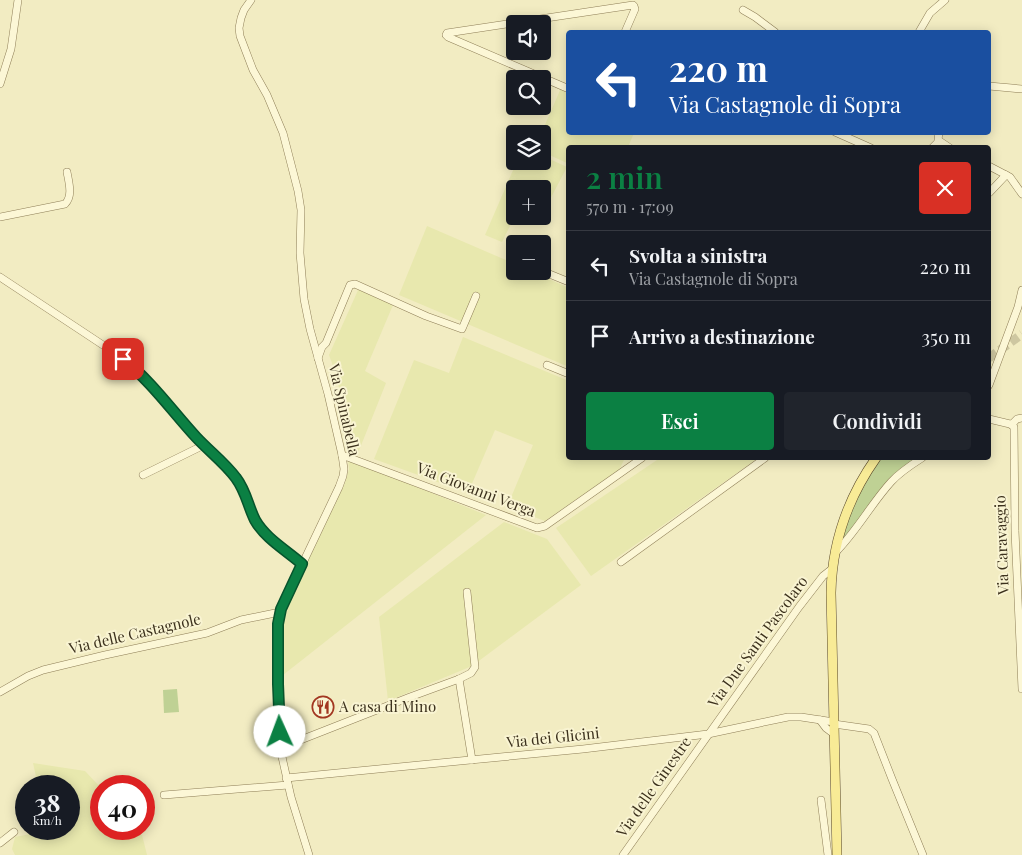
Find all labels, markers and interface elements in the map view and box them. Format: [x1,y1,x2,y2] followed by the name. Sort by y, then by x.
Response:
[506,15,551,280] map controls
[506,15,551,60] button: sound
[669,44,768,91] text: 220 m
[586,50,651,115] icon: left
[506,70,551,115] button: search
[669,89,901,119] text: Via Castagnole di Sopra
[506,125,551,170] button: layers
[586,157,663,197] text: 2 min
[919,162,971,214] button: close
[506,180,551,225] button: +
[586,196,674,217] text: 570 m · 17:09
[506,235,551,280] button: −
[629,242,767,268] text: Svolta a sinistra
[586,252,614,280] icon: left
[920,253,971,279] text: 220 m
[629,268,798,289] text: Via Castagnole di Sopra
[586,322,614,350] icon: arrive
[629,323,815,349] text: Arrivo a destinazione
[922,323,971,349] text: 350 m
[102,338,144,380] pin
[109,345,137,373] icon: arrive
[324,361,365,458] street label: Via Spinabella
[586,392,774,450] button: Esci
[784,392,971,450] button: Condividi
[413,457,539,521] street label: Via Giovanni Verga
[989,495,1013,596] street label: Via Caravaggio
[702,572,812,712] street label: Via Due Santi Pascolaro
[66,608,203,658] street label: Via delle Castagnole
[311,695,335,719] restaurant icon: A casa di Mino
[338,696,436,716] place label: A casa di Mino
[253,705,305,757] position arrow
[505,722,601,752] street label: Via dei Glicini
[611,732,695,841] street label: Via delle Ginestre
[90,775,155,840] speed limit sign: 40
[34,785,61,818] text: 38
[33,812,62,828] text: km/h

